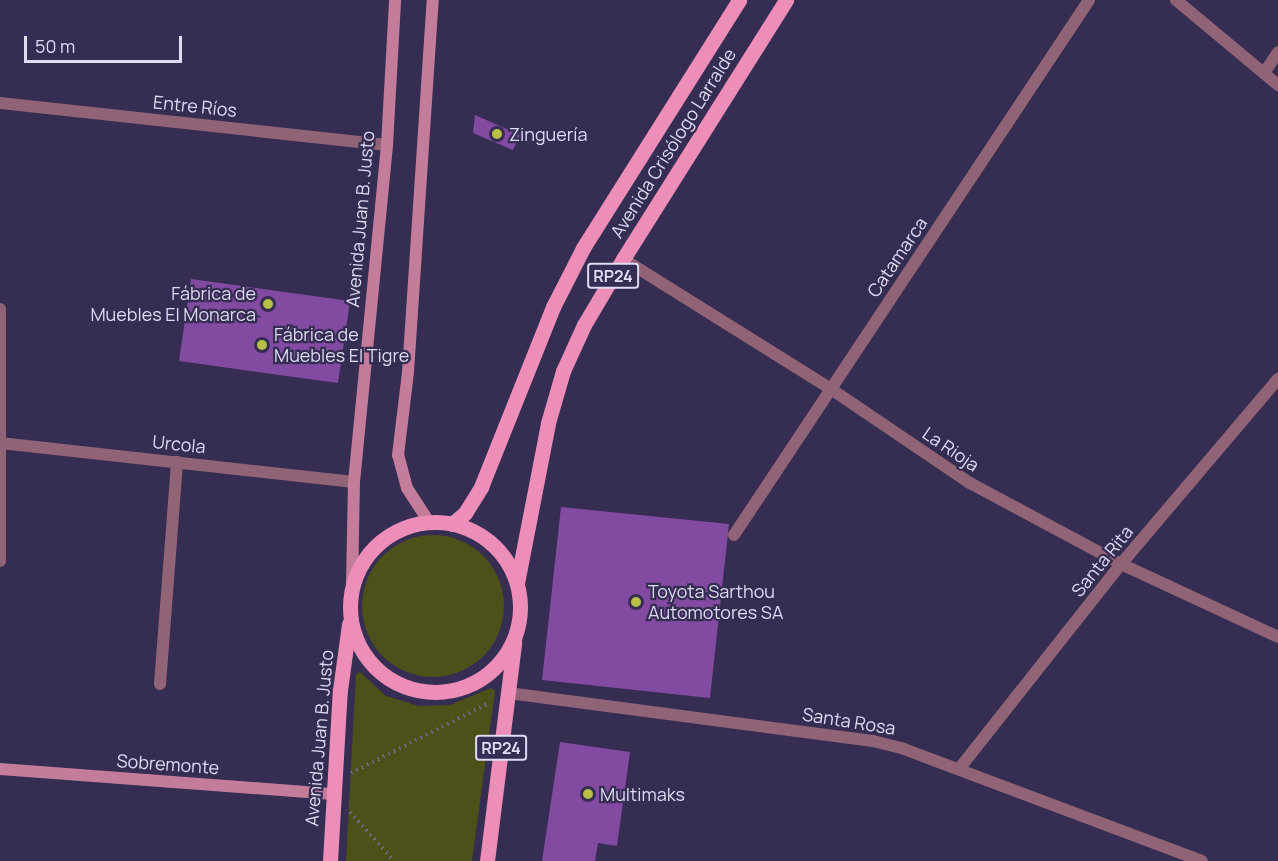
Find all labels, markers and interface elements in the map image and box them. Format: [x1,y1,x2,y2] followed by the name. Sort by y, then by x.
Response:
[27,24,184,62] scale bar
[35,34,75,58] text: 50 m
[606,44,740,242] street label: Avenida Crisólogo Larralde
[152,91,238,121] street label: Entre Ríos
[509,123,588,145] place label: Zinguería
[490,127,504,141] marker: Zinguería
[342,130,378,308] street label: Avenida Juan B. Justo
[862,213,932,301] street label: Catamarca
[586,263,640,289] road number: RP24
[90,283,256,326] place label: Fábrica de Muebles El Monarca
[261,297,275,311] marker: Fábrica de Muebles El Monarca
[274,324,409,366] place label: Fábrica de Muebles El Tigre
[255,338,269,352] marker: Fábrica de Muebles El Tigre
[919,422,983,476] street label: La Rioja
[151,430,207,458] street label: Urcola
[1067,521,1137,601] street label: Santa Rita
[648,581,783,624] place label: Toyota Sarthou Automotores SA
[629,595,643,609] marker: Toyota Sarthou Automotores SA
[301,649,337,827] street label: Avenida Juan B. Justo
[801,703,897,739] street label: Santa Rosa
[474,735,528,761] road number: RP24
[116,750,220,778] street label: Sobremonte
[600,783,685,805] place label: Multimaks
[581,787,595,801] marker: Multimaks

